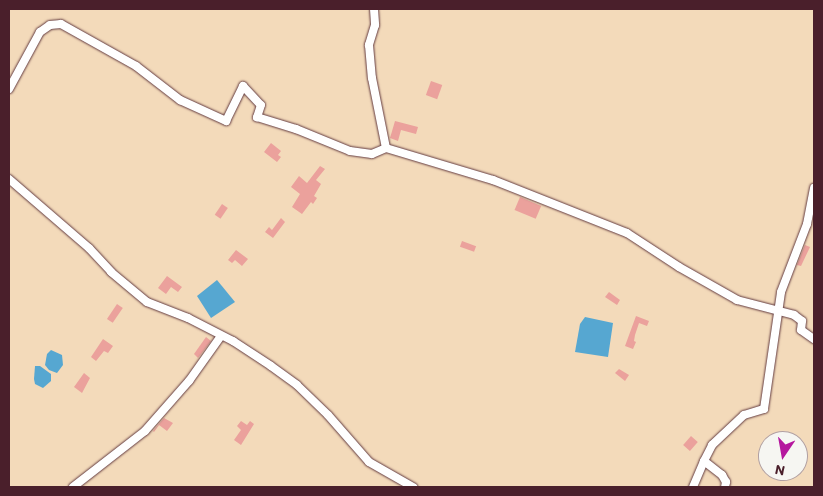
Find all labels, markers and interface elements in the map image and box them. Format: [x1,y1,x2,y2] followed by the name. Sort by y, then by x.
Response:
[758,431,808,481] north arrow
[774,461,786,479] text: N

